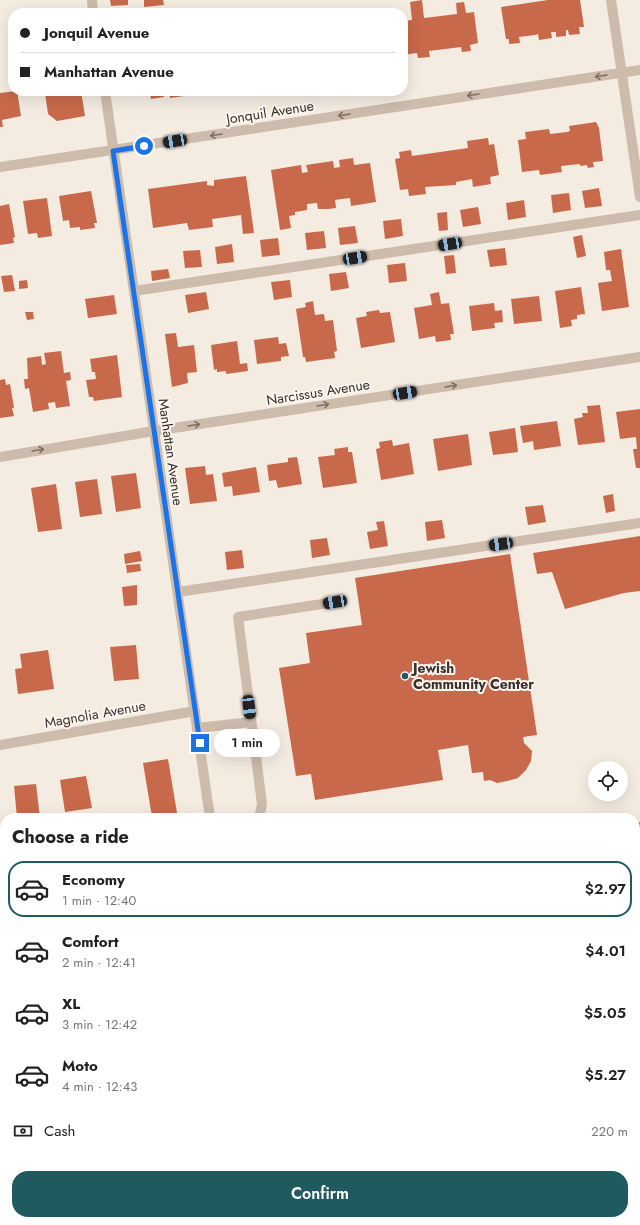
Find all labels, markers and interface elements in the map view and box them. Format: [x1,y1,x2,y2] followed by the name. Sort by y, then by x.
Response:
[44,22,149,44] text: Jonquil Avenue
[44,61,174,83] text: Manhattan Avenue
[595,72,608,80] one-way arrow
[467,91,480,99] one-way arrow
[223,95,315,129] street label: Jonquil Avenue
[338,111,351,119] one-way arrow
[210,131,223,139] one-way arrow
[162,133,188,149] car
[135,137,153,155] route start
[437,236,463,252] car
[342,250,368,266] car
[265,374,371,410] street label: Narcissus Avenue
[445,382,458,390] one-way arrow
[392,385,418,401] car
[154,397,188,507] street label: Manhattan Avenue
[316,401,329,409] one-way arrow
[188,421,201,429] one-way arrow
[32,446,45,454] one-way arrow
[488,536,514,552] car
[322,594,348,610] car
[410,658,534,694] place label: Jewish Community Center
[400,671,410,681] marker: Jewish Community Center
[242,694,256,720] car
[43,695,147,733] street label: Magnolia Avenue
[214,729,280,757] callout: 1 min
[231,733,263,752] text: 1 min
[191,734,209,752] route end
[588,761,628,801] map controls
[588,761,628,801] button: locate
[12,824,129,850] text: Choose a ride
[62,869,125,891] text: Economy
[14,871,50,907] icon: car
[585,878,626,900] text: $2.97
[62,891,136,910] text: 1 min · 12:40
[62,931,119,953] text: Comfort
[14,933,50,969] icon: car
[585,940,626,962] text: $4.01
[62,953,136,972] text: 2 min · 12:41
[62,993,80,1015] text: XL
[14,995,50,1031] icon: car
[584,1002,626,1024] text: $5.05
[62,1015,137,1034] text: 3 min · 12:42
[62,1055,98,1077] text: Moto
[14,1057,50,1093] icon: car
[585,1064,626,1086] text: $5.27
[62,1077,137,1096] text: 4 min · 12:43
[12,1120,34,1142] icon: cash
[44,1120,75,1142] text: Cash
[591,1122,628,1141] text: 220 m
[12,1171,628,1217] button: Confirm

